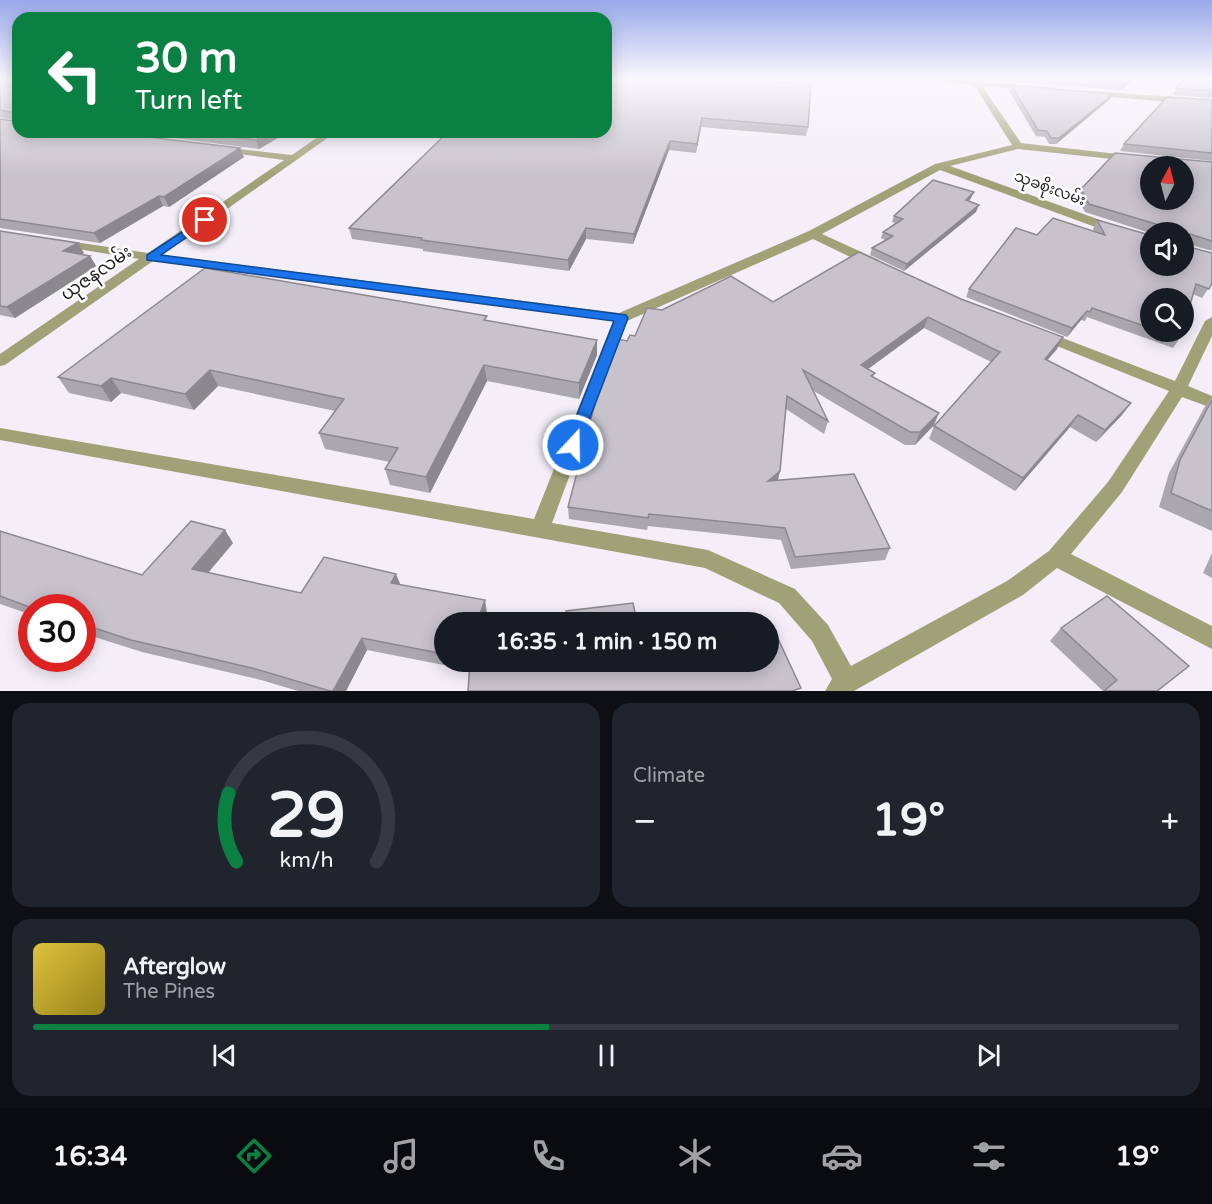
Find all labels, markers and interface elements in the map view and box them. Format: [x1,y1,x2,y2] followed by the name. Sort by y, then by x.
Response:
[135,33,237,84] text: 30 m
[36,36,114,114] icon: left
[135,84,242,117] text: Turn left
[1140,156,1194,210] north arrow
[1140,156,1194,342] map controls
[1011,166,1088,212] street label: သုခစိုးလမ်း
[179,194,230,245] pin
[188,203,221,236] icon: arrive
[1140,222,1194,276] button: sound
[55,239,138,309] street label: ယုဇနလမ်း
[1140,288,1194,342] button: search
[541,413,605,477] position arrow
[18,594,96,672] speed limit sign: 30
[496,629,717,655] text: 16:35 · 1 min · 150 m
[633,764,705,788] text: Climate
[267,779,345,854] text: 29
[872,794,945,848] text: 19°
[633,802,657,841] text: −
[1160,802,1179,841] text: +
[279,847,333,873] text: km/h
[123,954,226,980] text: Afterglow
[123,980,215,1004] text: The Pines
[208,1039,241,1072] icon: previous
[590,1039,623,1072] icon: pause
[972,1039,1005,1072] icon: next
[233,1135,275,1177] icon: directions
[380,1135,422,1177] icon: music
[527,1135,569,1177] icon: phone
[674,1135,716,1177] icon: climate
[821,1135,863,1177] icon: car
[968,1135,1010,1177] icon: filters
[53,1140,127,1173] text: 16:34
[1115,1140,1159,1173] text: 19°

